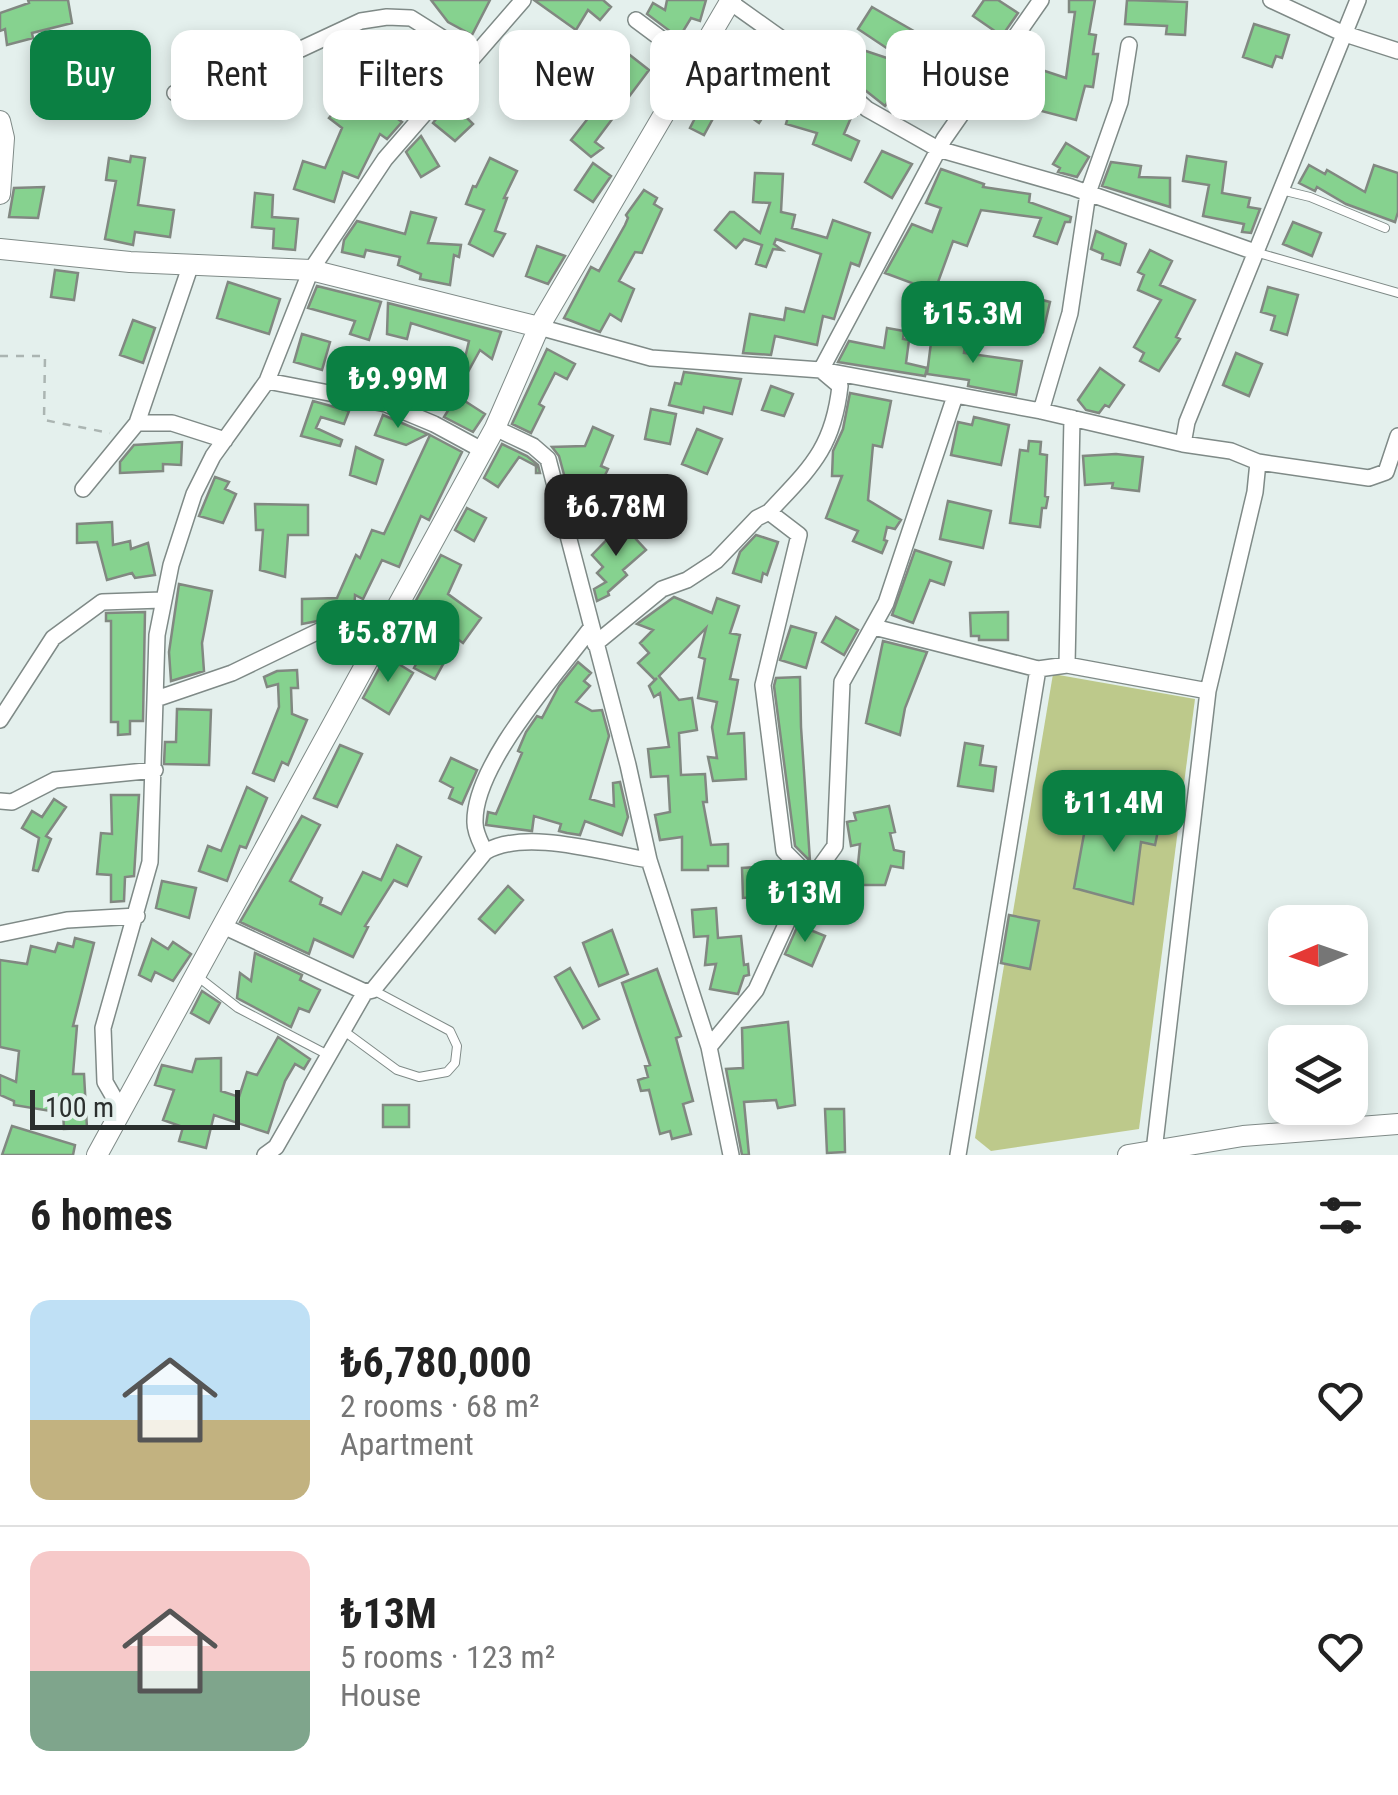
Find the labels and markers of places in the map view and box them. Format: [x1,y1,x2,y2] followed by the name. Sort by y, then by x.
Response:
[892,281,1054,366] pin: ₺15.3M
[317,346,479,431] pin: ₺9.99M
[535,474,697,559] pin: ₺6.78M
[307,600,469,685] pin: ₺5.87M
[1033,770,1195,855] pin: ₺11.4M
[746,860,864,945] pin: ₺13M

